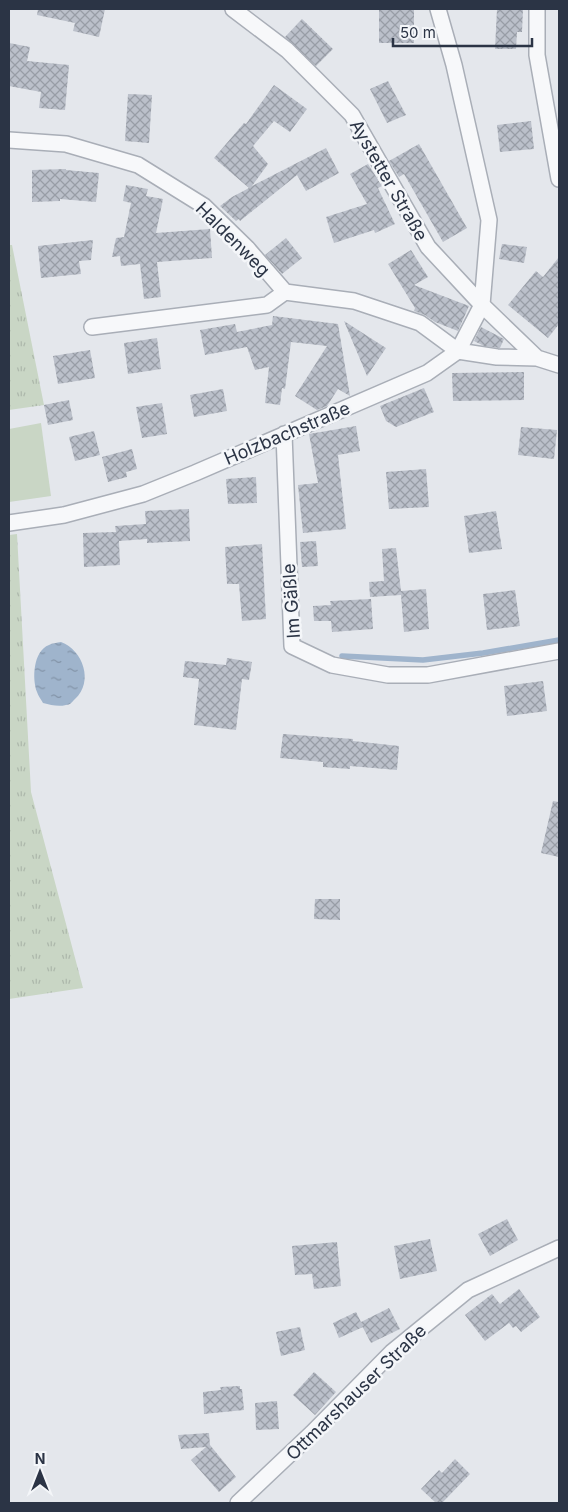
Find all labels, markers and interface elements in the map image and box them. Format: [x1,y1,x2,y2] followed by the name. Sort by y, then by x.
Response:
[393,15,532,47] scale bar
[400,23,436,42] text: 50 m
[346,116,432,244] street label: Aystetter Straße
[192,198,274,280] street label: Haldenweg
[221,397,353,469] street label: Holzbachstraße
[278,563,304,639] street label: Im Gäßle
[282,1320,430,1464] street label: Ottmarshauser Straße
[15,1447,65,1497] north arrow
[35,1450,45,1467] text: N

